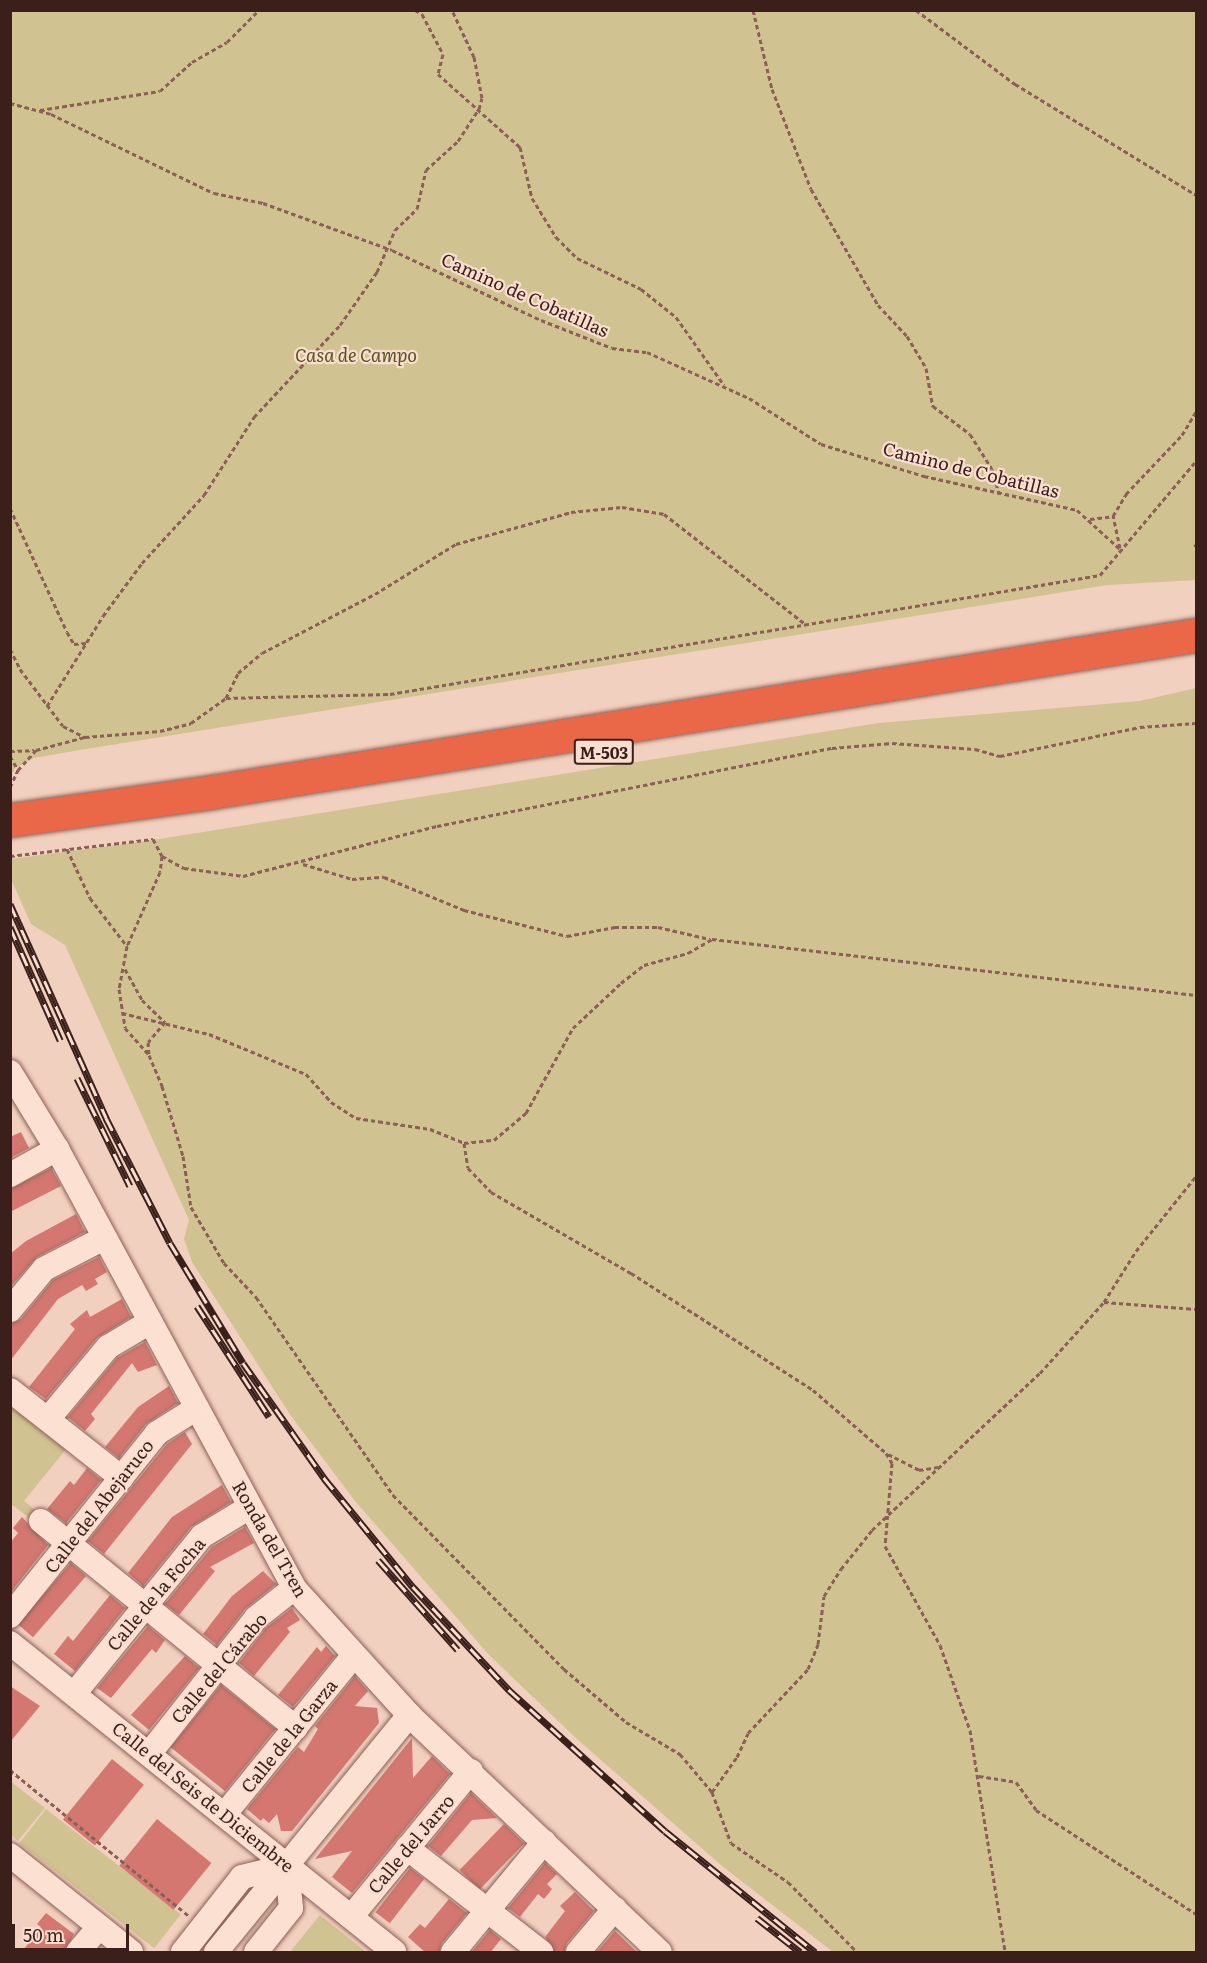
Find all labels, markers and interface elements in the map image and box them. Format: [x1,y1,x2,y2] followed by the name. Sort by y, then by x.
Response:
[438,248,612,342] street label: Camino de Cobatillas
[295,344,417,366] park label: Casa de Campo
[881,438,1061,502] street label: Camino de Cobatillas
[572,739,636,765] road number: M-503
[40,1435,158,1577] street label: Calle del Abejaruco
[228,1477,312,1601] street label: Ronda del Tren
[102,1533,210,1655] street label: Calle de la Focha
[167,1608,271,1728] street label: Calle del Cárabo
[237,1675,341,1797] street label: Calle de la Garza
[108,1717,298,1877] street label: Calle del Seis de Diciembre
[363,1790,459,1898] street label: Calle del Jarro
[15,1912,132,1950] scale bar
[23,1921,64,1948] text: 50 m

